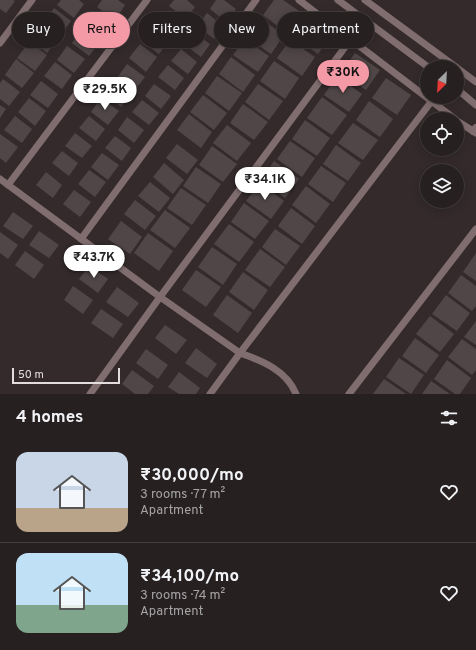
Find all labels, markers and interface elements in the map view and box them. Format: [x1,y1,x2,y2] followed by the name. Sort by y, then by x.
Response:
[12,12,65,48] chip: Buy
[73,12,130,48] chip: Rent
[138,12,206,48] chip: Filters
[214,12,269,48] chip: New
[277,12,374,48] chip: Apartment
[319,60,367,94] pin: ₹30K
[420,60,464,104] north arrow
[420,60,464,208] map controls
[326,65,360,81] text: ₹30K
[72,77,138,111] pin: ₹29.5K
[83,82,127,98] text: ₹29.5K
[420,112,464,156] button: locate
[420,164,464,208] button: layers
[232,167,298,201] pin: ₹34.1K
[244,172,286,188] text: ₹34.1K
[61,245,127,279] pin: ₹43.7K
[73,250,115,266] text: ₹43.7K
[12,366,120,385] scale bar
[18,368,44,382] text: 50 m
[16,407,83,429] text: 4 homes
[438,407,460,429] icon: filters
[140,465,244,487] text: ₹30,000/mo
[48,468,96,516] icon: home
[438,481,460,503] icon: heart
[140,487,225,503] text: 3 rooms · 77 m²
[140,503,203,519] text: Apartment
[140,566,239,588] text: ₹34,100/mo
[48,569,96,617] icon: home
[438,582,460,604] icon: heart
[140,588,225,604] text: 3 rooms · 74 m²
[140,604,203,620] text: Apartment

